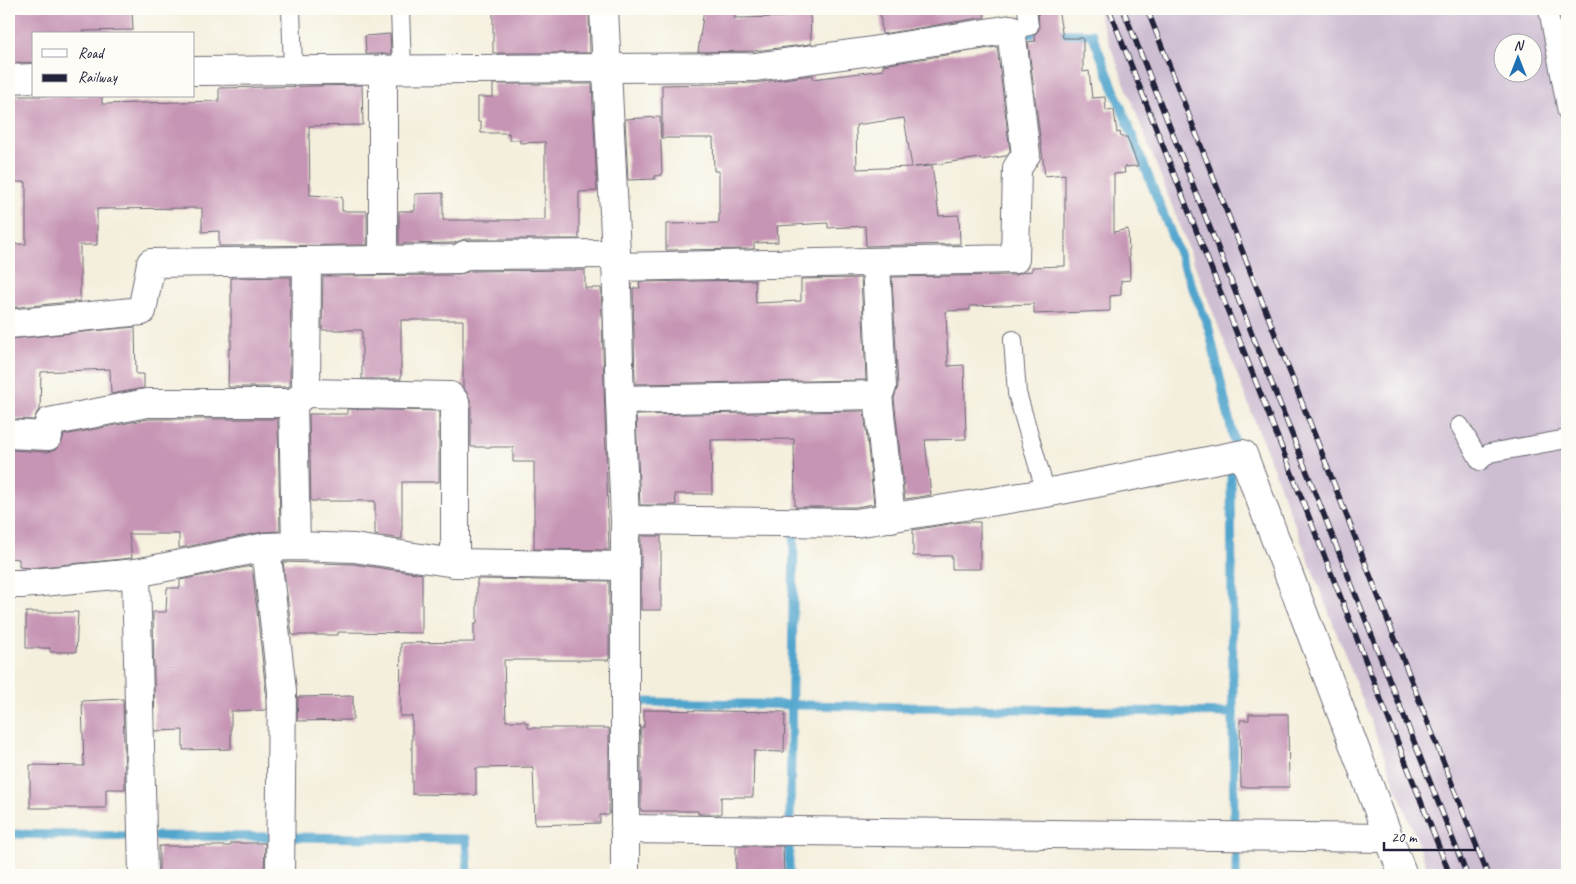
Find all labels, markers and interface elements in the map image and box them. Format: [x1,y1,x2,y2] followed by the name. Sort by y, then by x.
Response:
[32,32,195,98] legend
[1494,32,1544,82] north arrow
[1514,37,1525,54] text: N
[78,44,105,63] text: Road
[78,68,119,87] text: Railway
[1384,819,1475,851] scale bar
[1391,828,1418,847] text: 20 m

